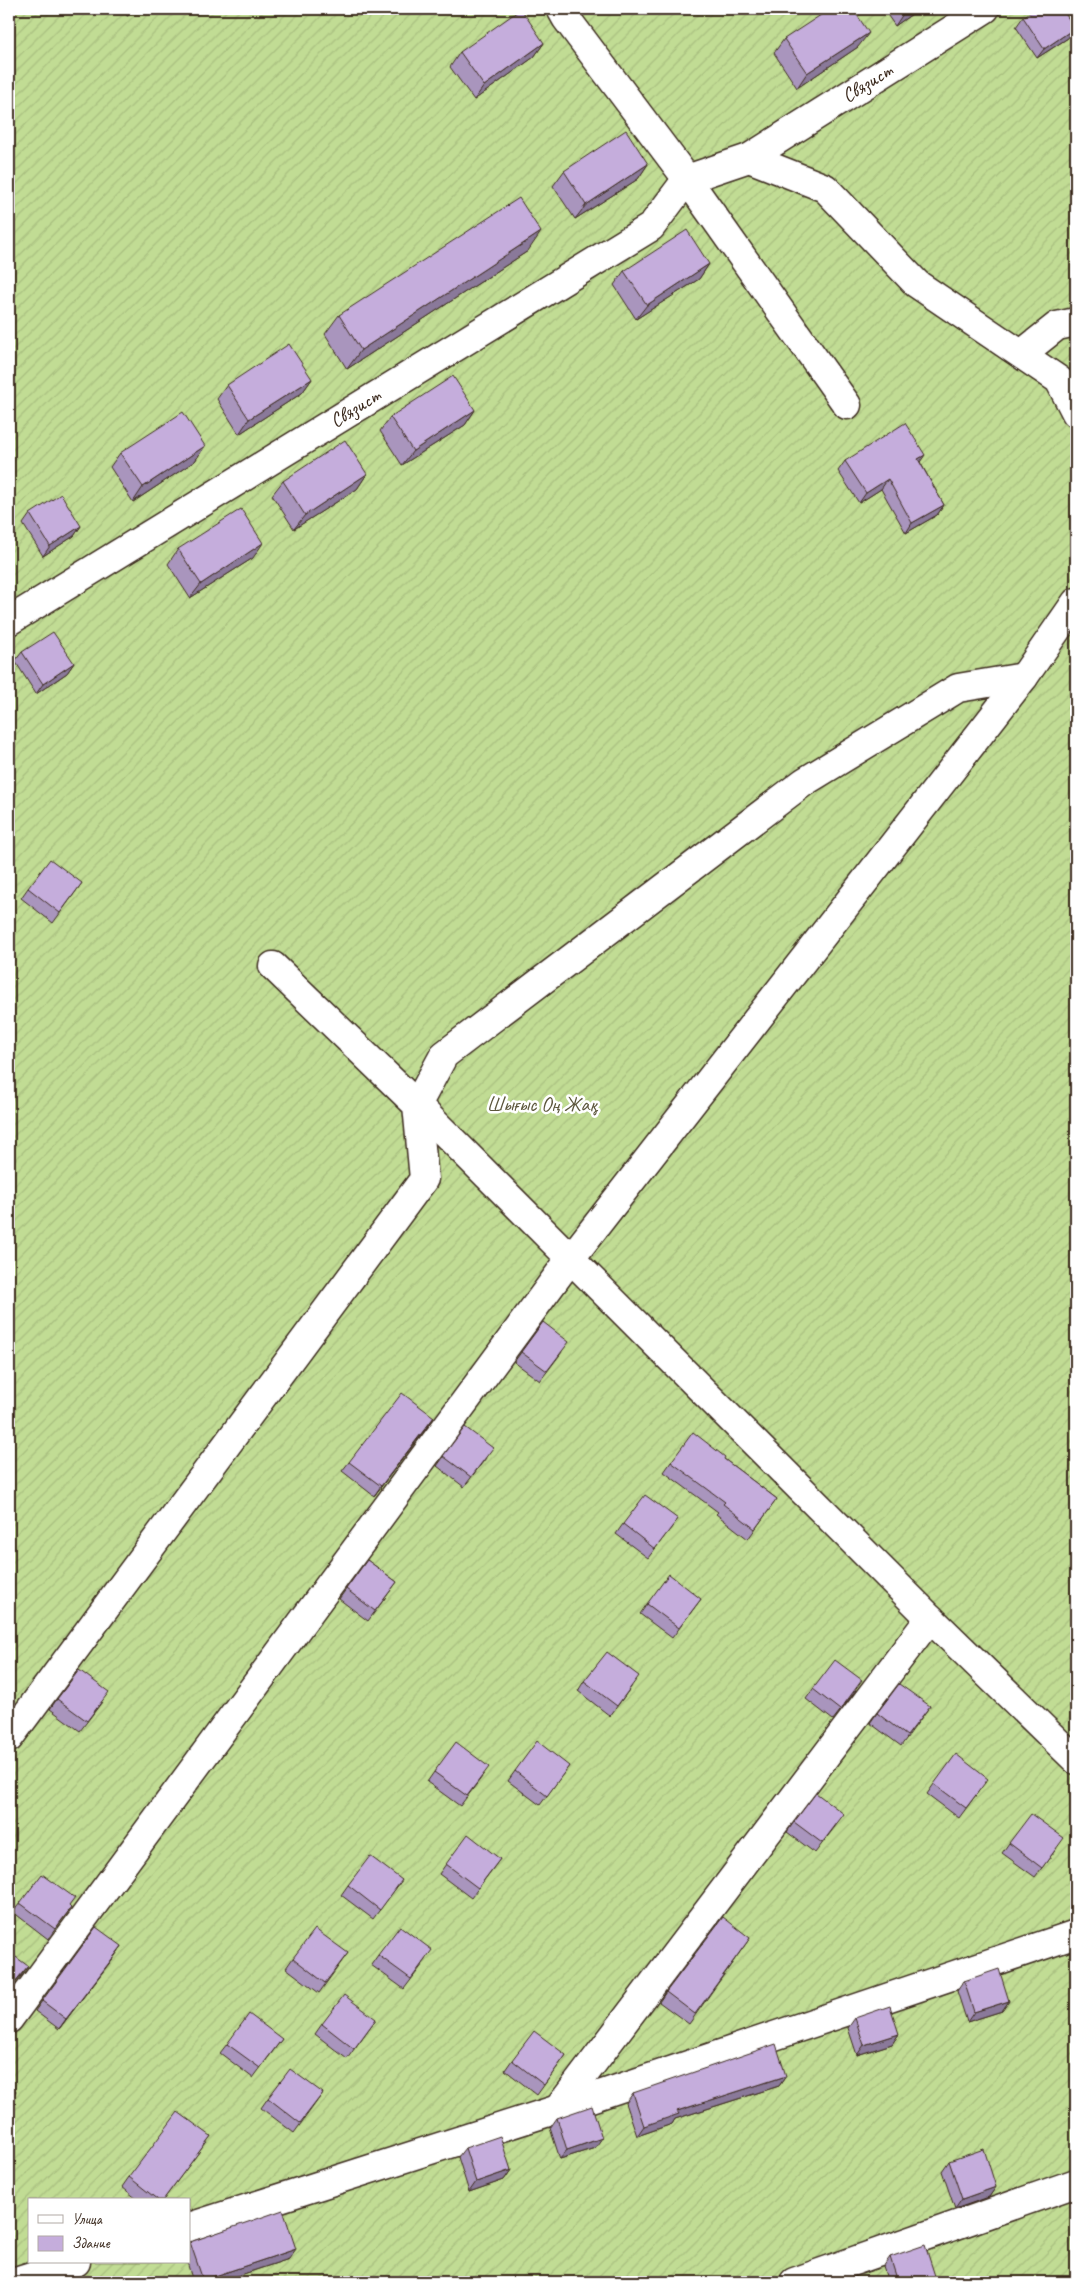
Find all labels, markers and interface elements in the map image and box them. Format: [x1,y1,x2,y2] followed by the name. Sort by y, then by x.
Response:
[837,57,898,108] street label: Связист
[325,382,386,433] street label: Связист
[487,1092,598,1117] park label: Шығыс Оң Жақ
[28,2198,190,2264] legend
[72,2210,103,2229] text: Улица
[72,2234,111,2253] text: Здание

